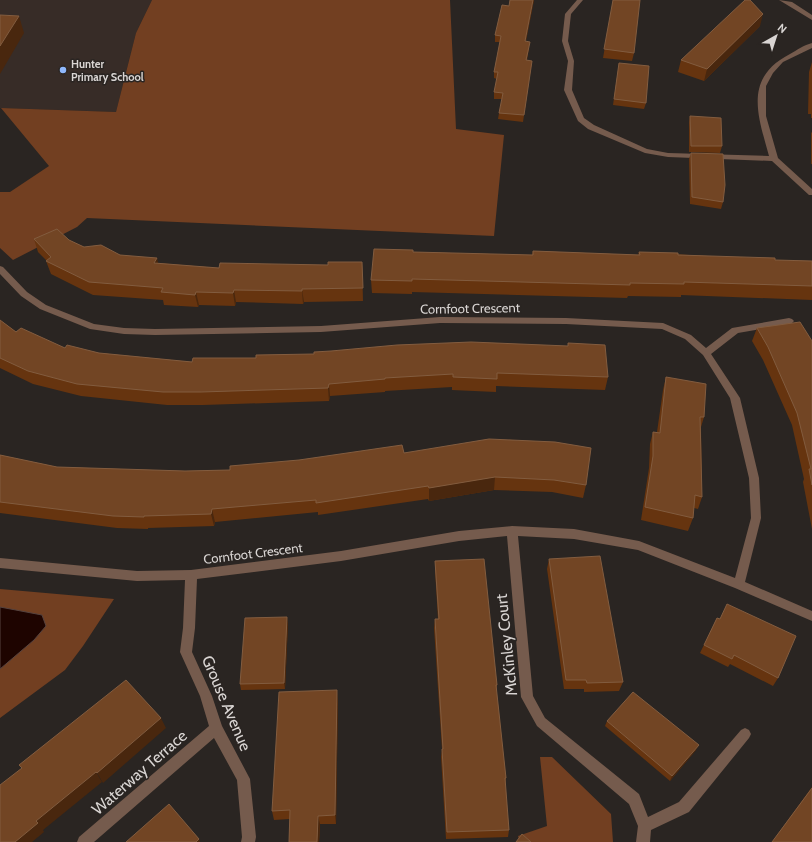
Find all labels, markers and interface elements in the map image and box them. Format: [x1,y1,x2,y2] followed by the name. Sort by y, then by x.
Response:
[756,16,796,56] north arrow
[775,20,790,36] text: N
[71,57,144,84] place label: Hunter Primary School
[58,65,68,75] marker: Hunter Primary School
[420,299,521,317] street label: Cornfoot Crescent
[202,539,304,567] street label: Cornfoot Crescent
[492,592,521,697] street label: McKinley Court
[198,653,255,754] street label: Grouse Avenue
[88,726,191,819] street label: Waterway Terrace

